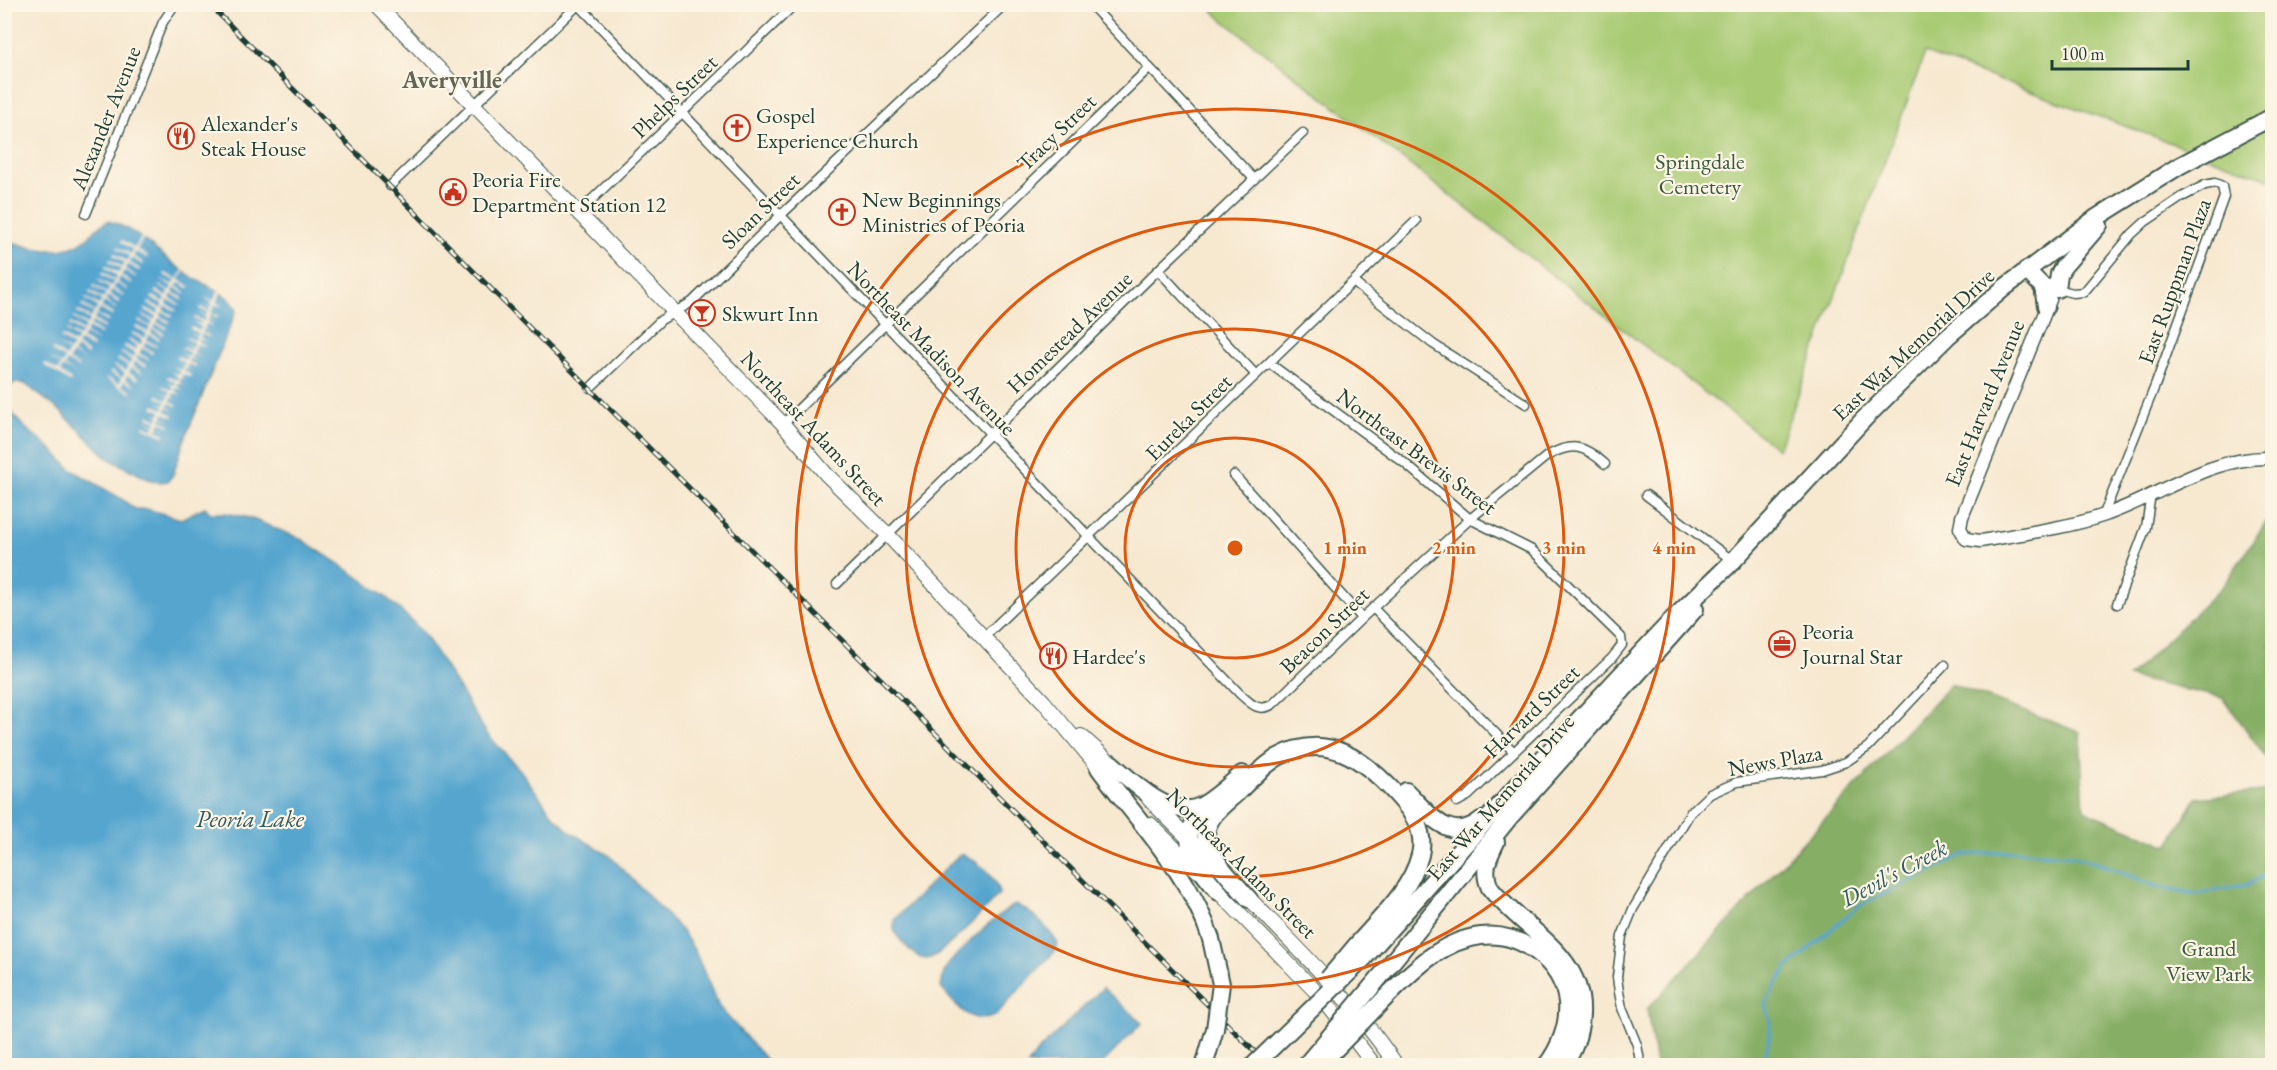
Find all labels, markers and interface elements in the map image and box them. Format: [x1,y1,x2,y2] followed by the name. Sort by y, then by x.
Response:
[2052,33,2188,71] scale bar
[63,41,148,195] street label: Alexander Avenue
[2061,42,2105,65] text: 100 m
[625,48,724,145] street label: Phelps Street
[401,64,502,96] district label: Averyville
[1010,87,1102,177] street label: Tracy Street
[756,101,918,155] place label: Gospel Experience Church
[200,109,307,163] place label: Alexander's Steak House
[722,113,752,143] church icon: Gospel Experience Church
[166,121,196,151] restaurant icon: Alexander's Steak House
[1655,147,1745,201] park label: Springdale Cemetery
[472,165,666,219] place label: Peoria Fire Department Station 12
[715,165,806,255] street label: Sloan Street
[438,177,468,207] public building icon: Peoria Fire Department Station 12
[862,185,1025,239] place label: New Beginnings Ministries of Peoria
[2131,194,2218,368] street label: East Ruppman Plaza
[827,197,857,227] church icon: New Beginnings Ministries of Peoria
[841,255,1023,442] street label: Northeast Madison Avenue
[1826,261,2001,427] street label: East War Memorial Drive
[1000,265,1139,400] street label: Homestead Avenue
[687,298,717,328] bar icon: Skwurt Inn
[722,299,819,328] place label: Skwurt Inn
[1938,315,2031,491] street label: East Harvard Avenue
[734,345,893,512] street label: Northeast Adams Street
[1139,368,1238,467] street label: Eureka Street
[1331,382,1503,521] street label: Northeast Brevis Street
[1323,536,1367,559] text: 1 min
[1432,536,1476,559] text: 2 min
[1542,536,1586,559] text: 3 min
[1652,536,1696,559] text: 4 min
[1225,538,1245,558] centre of rings
[1273,580,1375,680] street label: Beacon Street
[1800,617,1903,671] place label: Peoria Journal Star
[1767,629,1797,659] office icon: Peoria Journal Star
[1038,641,1068,671] restaurant icon: Hardee's
[1072,642,1146,671] place label: Hardee's
[1477,658,1586,765] street label: Harvard Street
[1420,708,1581,887] street label: East War Memorial Drive
[1726,738,1825,783] street label: News Plaza
[1160,782,1323,945] street label: Northeast Adams Street
[196,803,305,834] water label: Peoria Lake
[1834,831,1953,914] water label: Devil's Creek
[2166,934,2252,988] park label: Grand View Park

